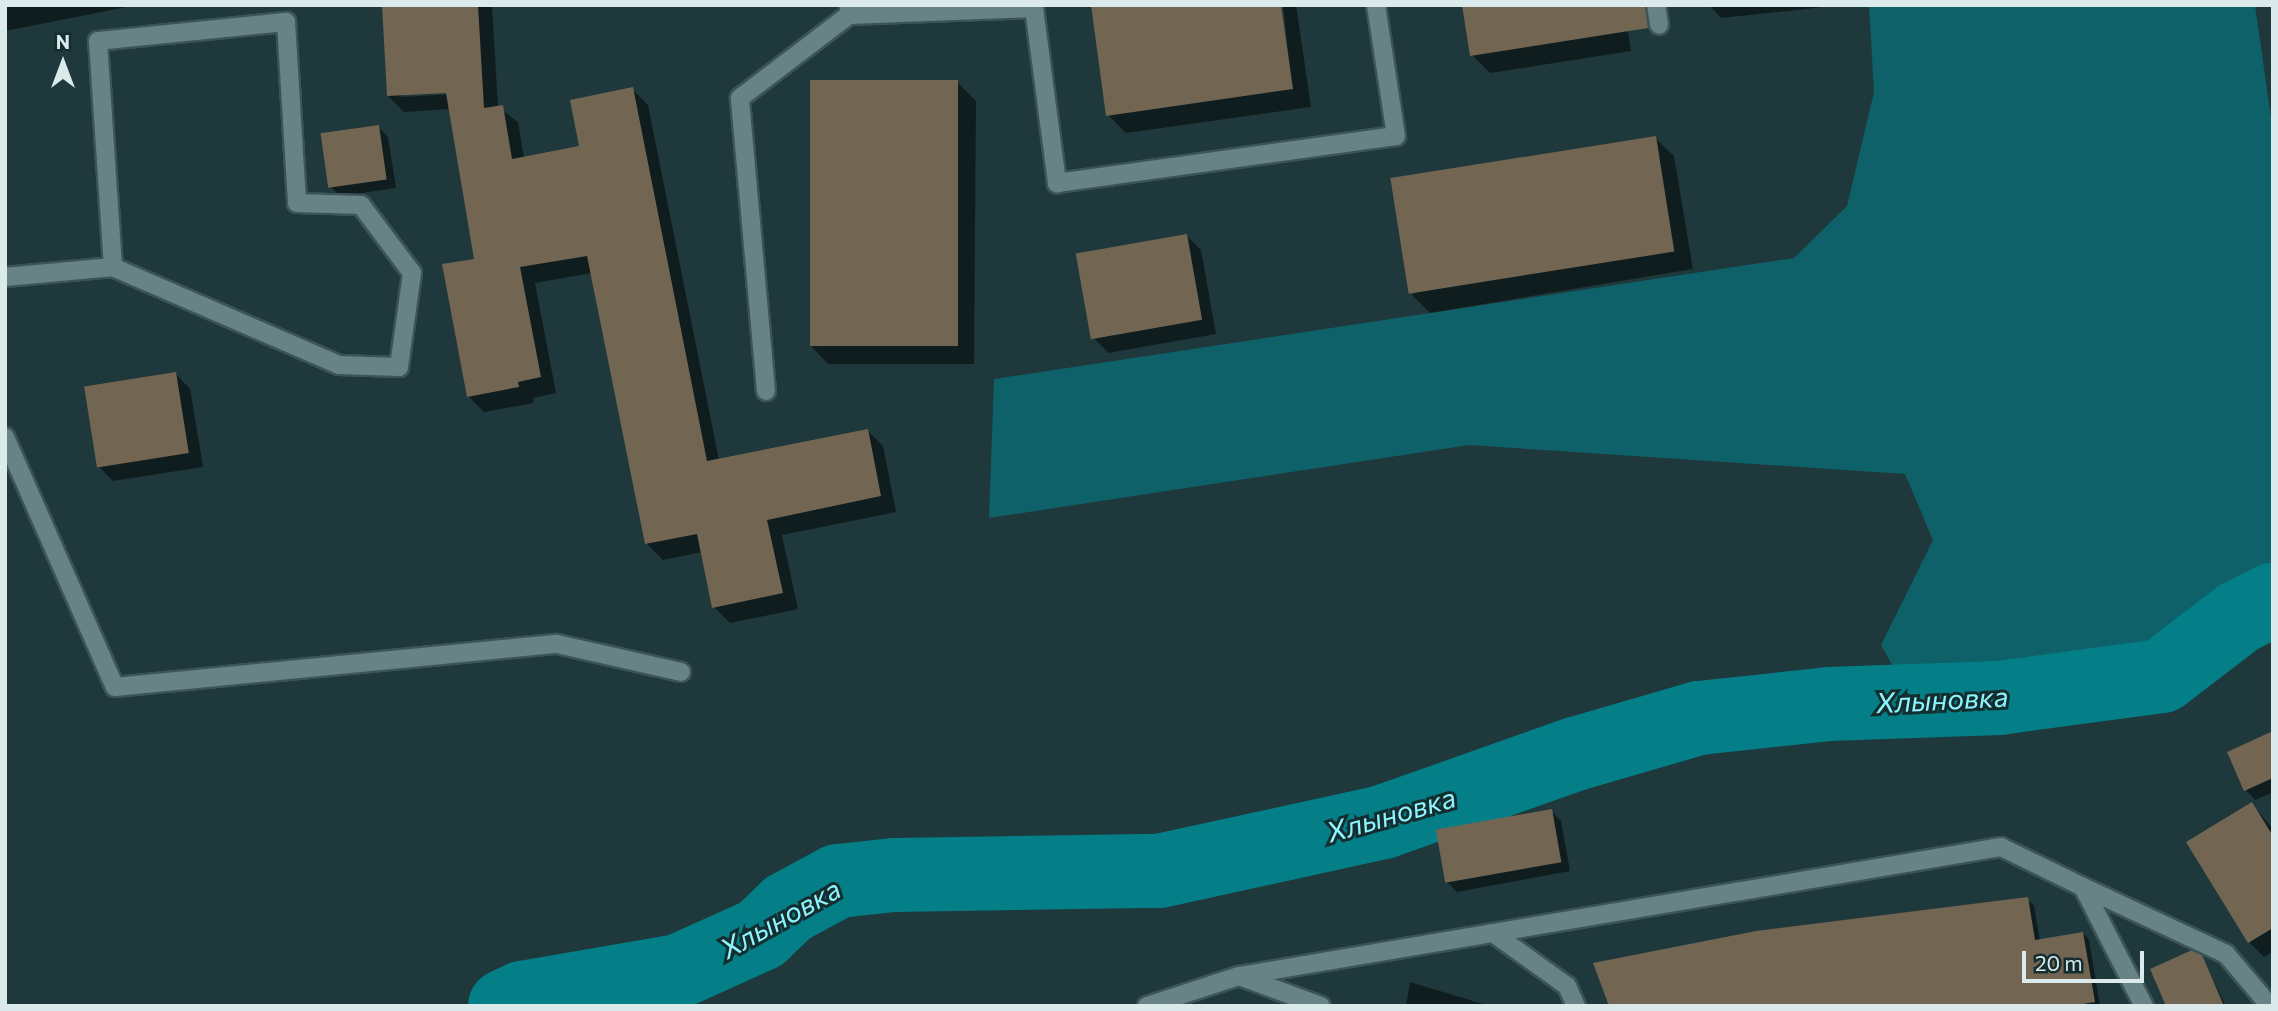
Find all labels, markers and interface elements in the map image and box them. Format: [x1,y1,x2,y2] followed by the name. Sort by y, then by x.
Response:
[28,28,98,98] north arrow
[56,30,70,53] text: N
[1875,679,2009,719] water label: Хлыновка
[1323,780,1459,848] water label: Хлыновка
[714,871,846,965] water label: Хлыновка
[2026,937,2148,981] scale bar
[2035,950,2083,975] text: 20 m

